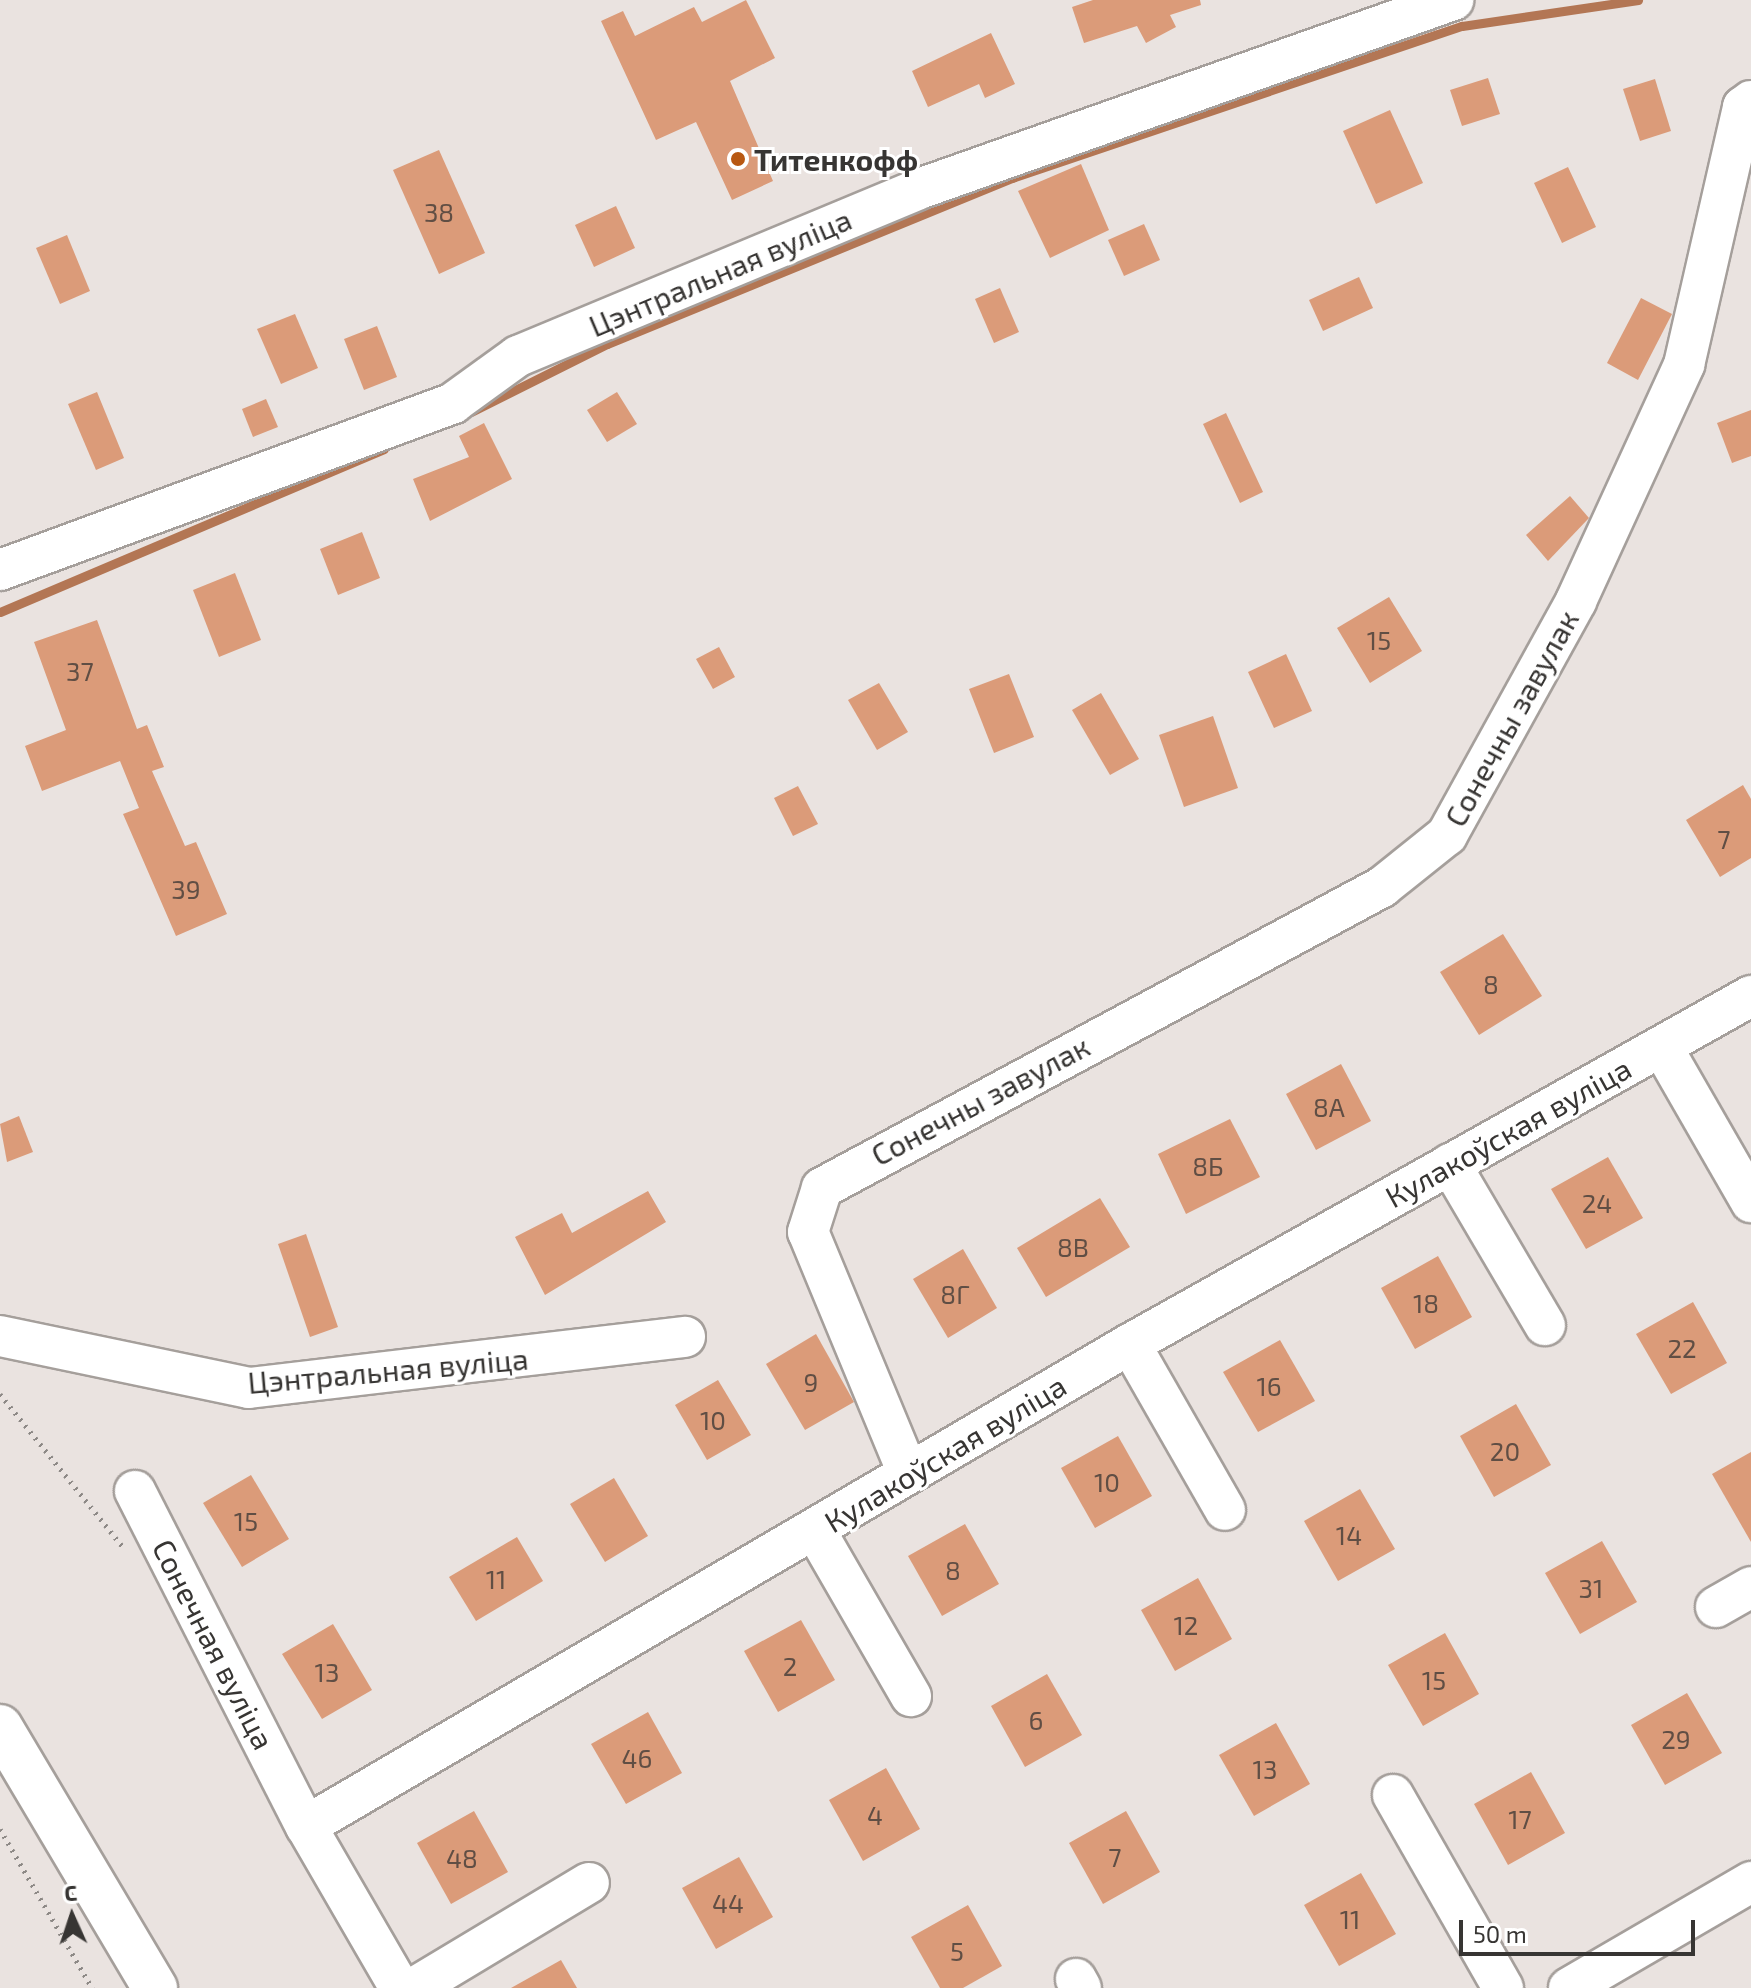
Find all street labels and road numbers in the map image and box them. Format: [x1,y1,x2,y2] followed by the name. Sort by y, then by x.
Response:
[583,200,857,344] street label: Цэнтральная вуліца
[1437,604,1585,832] street label: Сонечны завулак
[865,1027,1095,1173] street label: Сонечны завулак
[1379,1050,1637,1214] street label: Кулакоўская вуліца
[246,1340,530,1400] street label: Цэнтральная вуліца
[818,1367,1072,1539] street label: Кулакоўская вуліца
[146,1533,282,1755] street label: Сонечная вуліца

